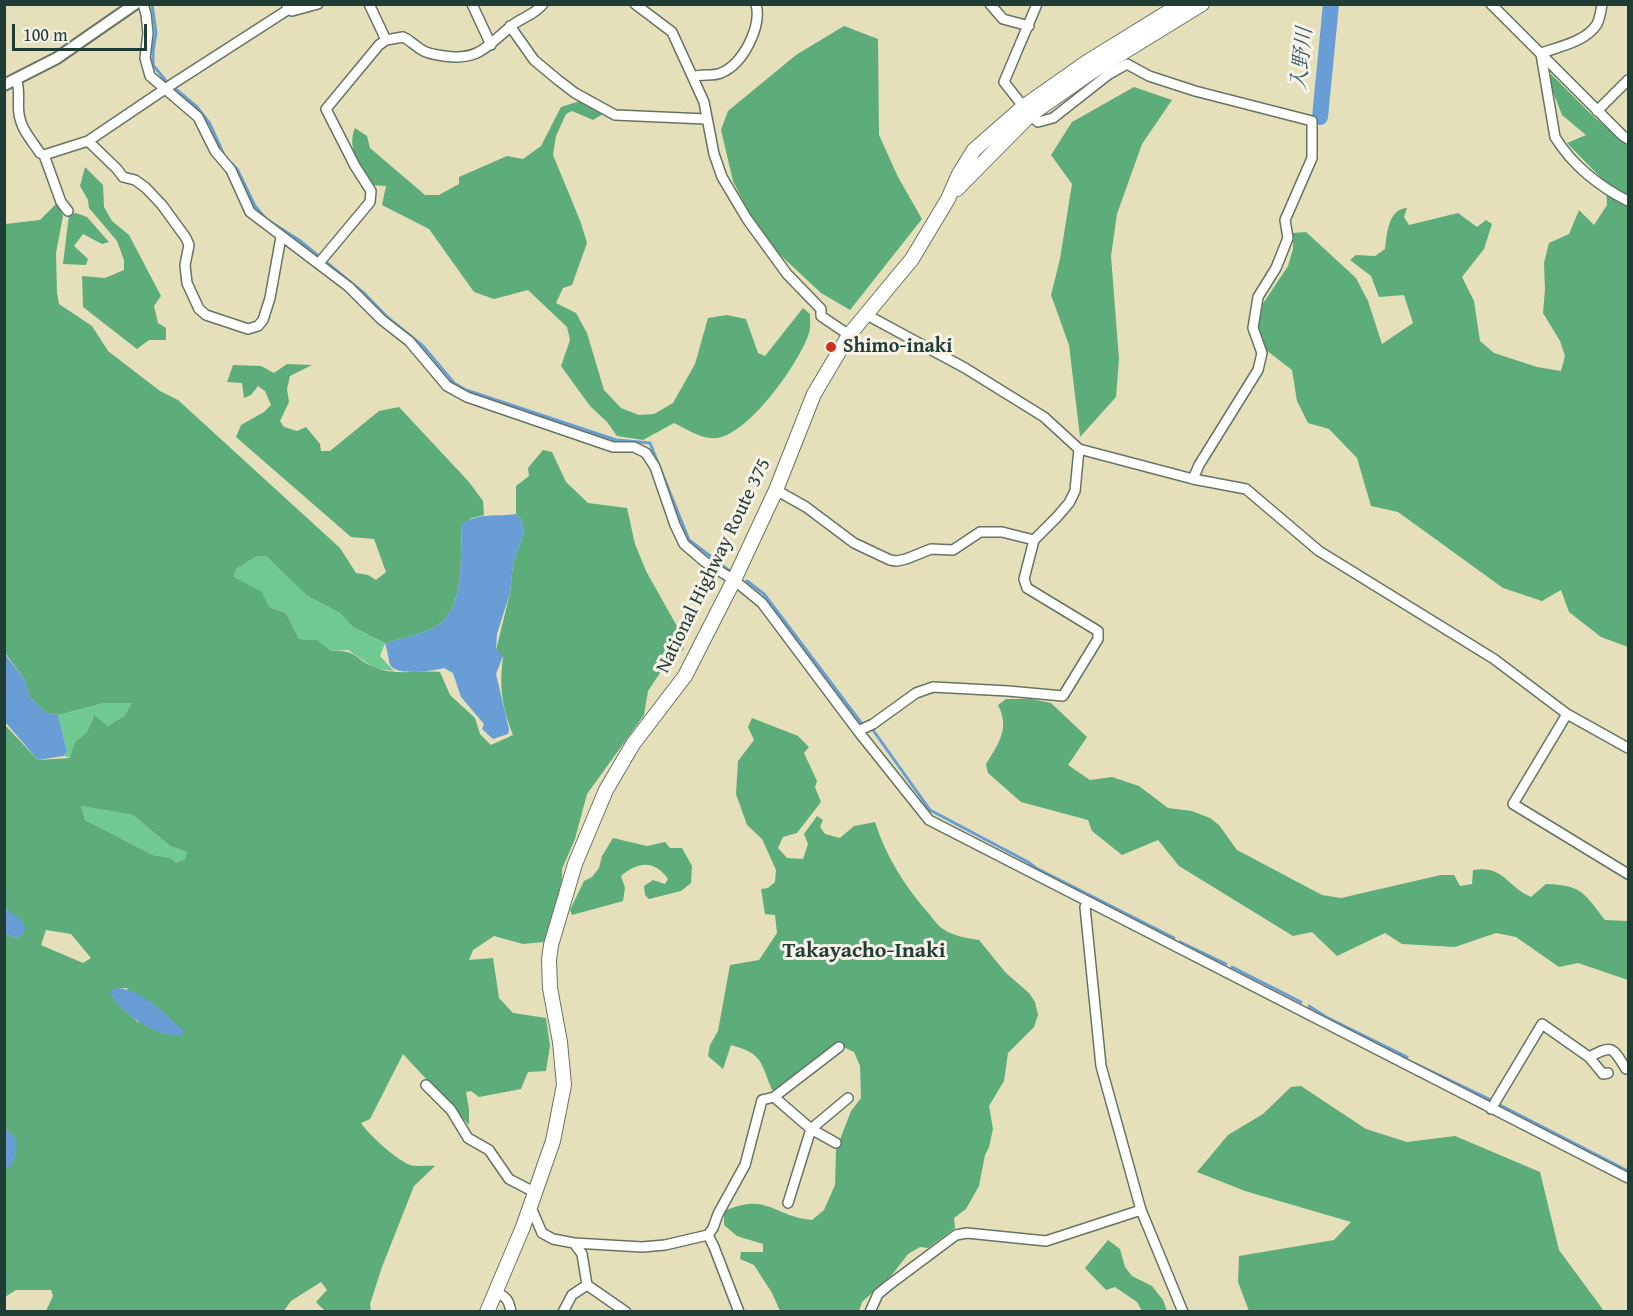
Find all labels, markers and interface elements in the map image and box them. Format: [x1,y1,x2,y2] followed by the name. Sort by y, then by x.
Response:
[15,12,150,50] scale bar
[23,21,68,48] text: 100 m
[1287,26,1319,92] water label: 入野川
[843,335,952,359] place label: Shimo-inaki
[824,340,838,354] marker: Shimo-inaki
[651,455,777,677] street label: National Highway Route 375
[783,938,945,964] district label: Takayacho-Inaki

